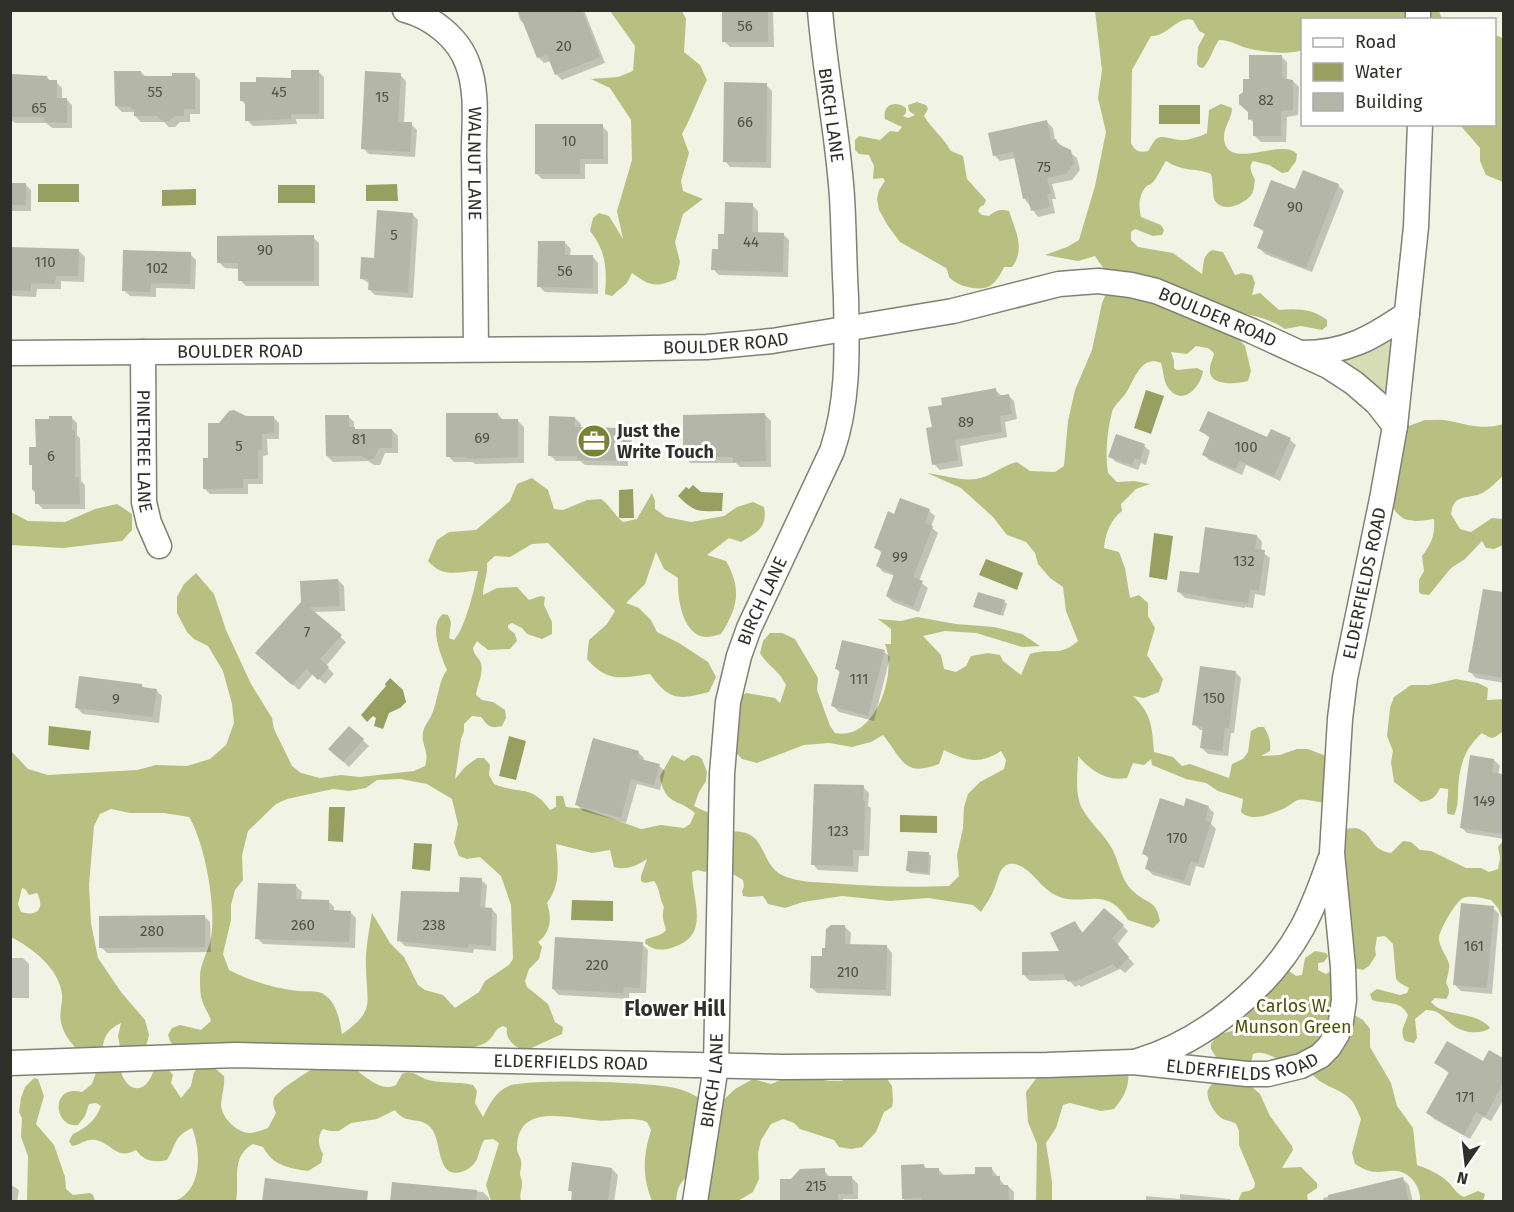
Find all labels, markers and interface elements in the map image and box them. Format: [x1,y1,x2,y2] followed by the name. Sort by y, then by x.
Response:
[737,17,753,35] house number: 56
[1301,18,1496,126] legend
[1355,31,1397,53] text: Road
[556,37,572,55] house number: 20
[1355,61,1402,83] text: Water
[813,66,849,164] street label: BIRCH LANE
[148,83,162,101] house number: 55
[271,83,287,101] house number: 45
[375,88,389,106] house number: 15
[1258,91,1274,109] house number: 82
[1355,91,1423,113] text: Building
[31,99,47,117] house number: 65
[463,107,486,220] street label: WALNUT LANE
[737,113,753,131] house number: 66
[562,132,576,150] house number: 10
[1037,158,1051,176] house number: 75
[1287,198,1303,216] house number: 90
[390,226,398,244] house number: 5
[743,233,759,251] house number: 44
[257,241,273,259] house number: 90
[34,253,56,271] house number: 110
[146,259,168,277] house number: 102
[557,262,573,280] house number: 56
[1155,282,1280,352] street label: BOULDER ROAD
[663,327,790,359] street label: BOULDER ROAD
[177,340,303,363] street label: BOULDER ROAD
[132,389,157,515] street label: PINETREE LANE
[958,413,974,431] house number: 89
[616,420,714,463] place label: Just the Write Touch
[576,423,612,459] office icon: Just the Write Touch
[474,429,490,447] house number: 69
[352,430,366,448] house number: 81
[235,437,243,455] house number: 5
[1234,438,1258,456] house number: 100
[47,447,55,465] house number: 6
[1338,505,1391,661] street label: ELDERFIELDS ROAD
[892,548,908,566] house number: 99
[1233,552,1255,570] house number: 132
[733,553,792,648] street label: BIRCH LANE
[304,623,311,641] house number: 7
[849,670,869,688] house number: 111
[1203,689,1225,707] house number: 150
[112,690,120,708] house number: 9
[1473,792,1495,810] house number: 149
[827,822,849,840] house number: 123
[1166,829,1188,847] house number: 170
[291,916,315,934] house number: 260
[422,916,446,934] house number: 238
[140,922,164,940] house number: 280
[1464,937,1484,955] house number: 161
[585,956,609,974] house number: 220
[837,963,859,981] house number: 210
[1234,995,1352,1038] park label: Carlos W. Munson Green
[624,996,727,1022] district label: Flower Hill
[696,1033,728,1129] street label: BIRCH LANE
[1165,1048,1322,1085] street label: ELDERFIELDS ROAD
[493,1050,648,1075] street label: ELDERFIELDS ROAD
[1455,1088,1475,1106] house number: 171
[1436,1134,1496,1194] north arrow
[1455,1168,1470,1189] text: N
[805,1177,827,1195] house number: 215

